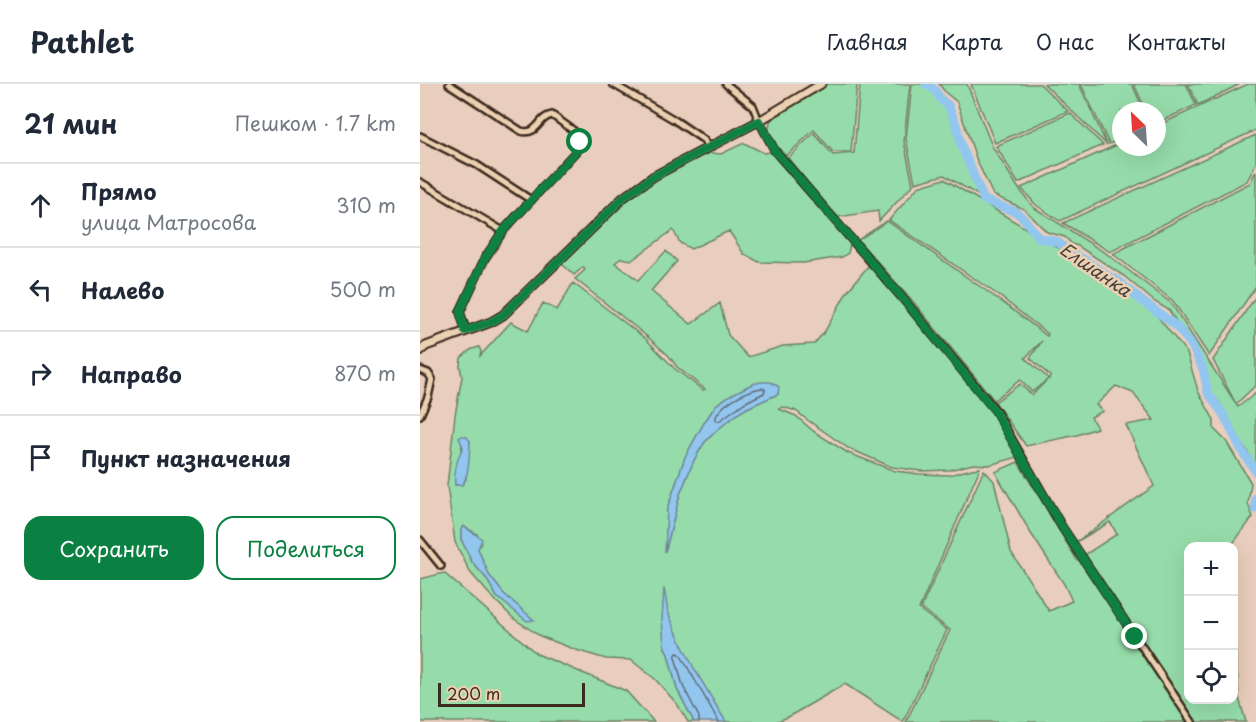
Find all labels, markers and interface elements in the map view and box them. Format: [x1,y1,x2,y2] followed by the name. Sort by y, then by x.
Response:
[30,20,134,63] text: Pathlet
[827,25,908,57] text: Главная
[941,25,1003,57] text: Карта
[1036,25,1094,57] text: О нас
[1127,25,1226,57] text: Контакты
[1112,102,1166,156] north arrow
[24,104,117,143] text: 21 мин
[235,108,396,138] text: Пешком · 1.7 km
[566,128,592,154] route start
[81,174,156,207] text: Прямо
[24,189,57,222] icon: ahead
[336,190,396,220] text: 310 m
[81,207,256,237] text: улица Матросова
[1055,235,1138,303] water label: Елшанка
[24,273,57,306] icon: left
[81,273,164,306] text: Налево
[329,274,396,304] text: 500 m
[24,357,57,390] icon: right
[81,357,182,390] text: Направо
[334,358,396,388] text: 870 m
[24,441,57,474] icon: arrive
[81,441,291,474] text: Пункт назначения
[24,516,204,580] button: Сохранить
[216,516,396,580] button: Поделиться
[1184,542,1238,704] map controls
[1184,542,1238,596] button: +
[1184,596,1238,650] button: −
[1121,623,1147,649] route end
[1184,650,1238,704] button: locate
[438,680,585,708] scale bar
[447,681,500,705] text: 200 m

